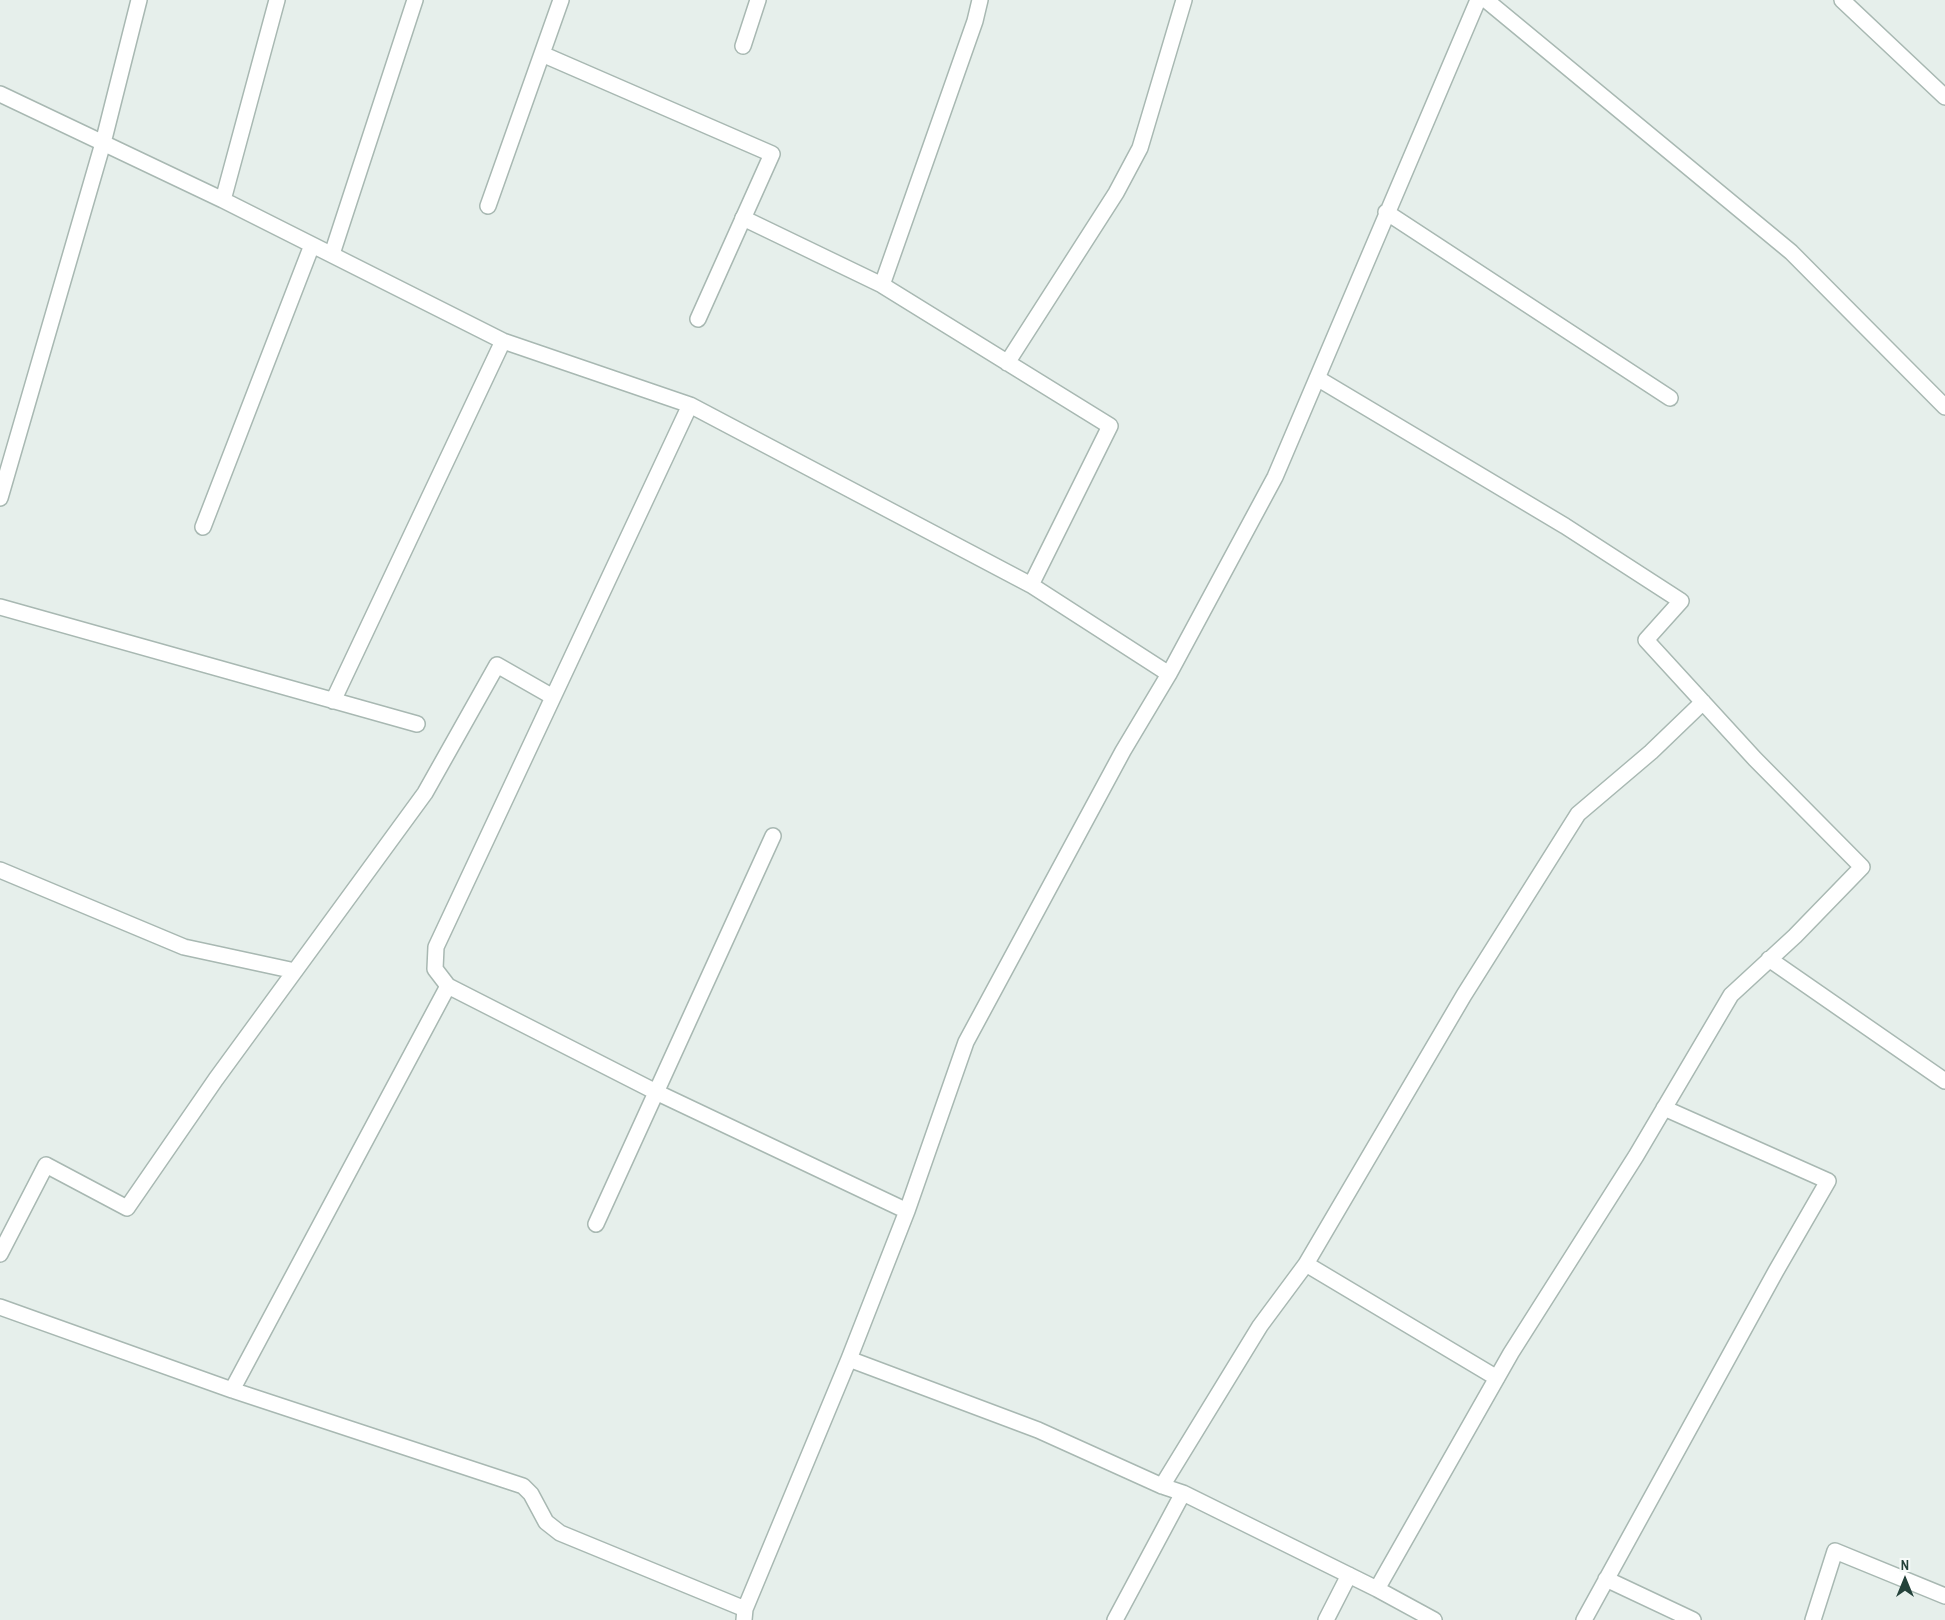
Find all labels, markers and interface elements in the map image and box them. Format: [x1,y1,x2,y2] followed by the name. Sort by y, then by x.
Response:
[1880,1555,1930,1605] north arrow
[1901,1556,1909,1574] text: N

